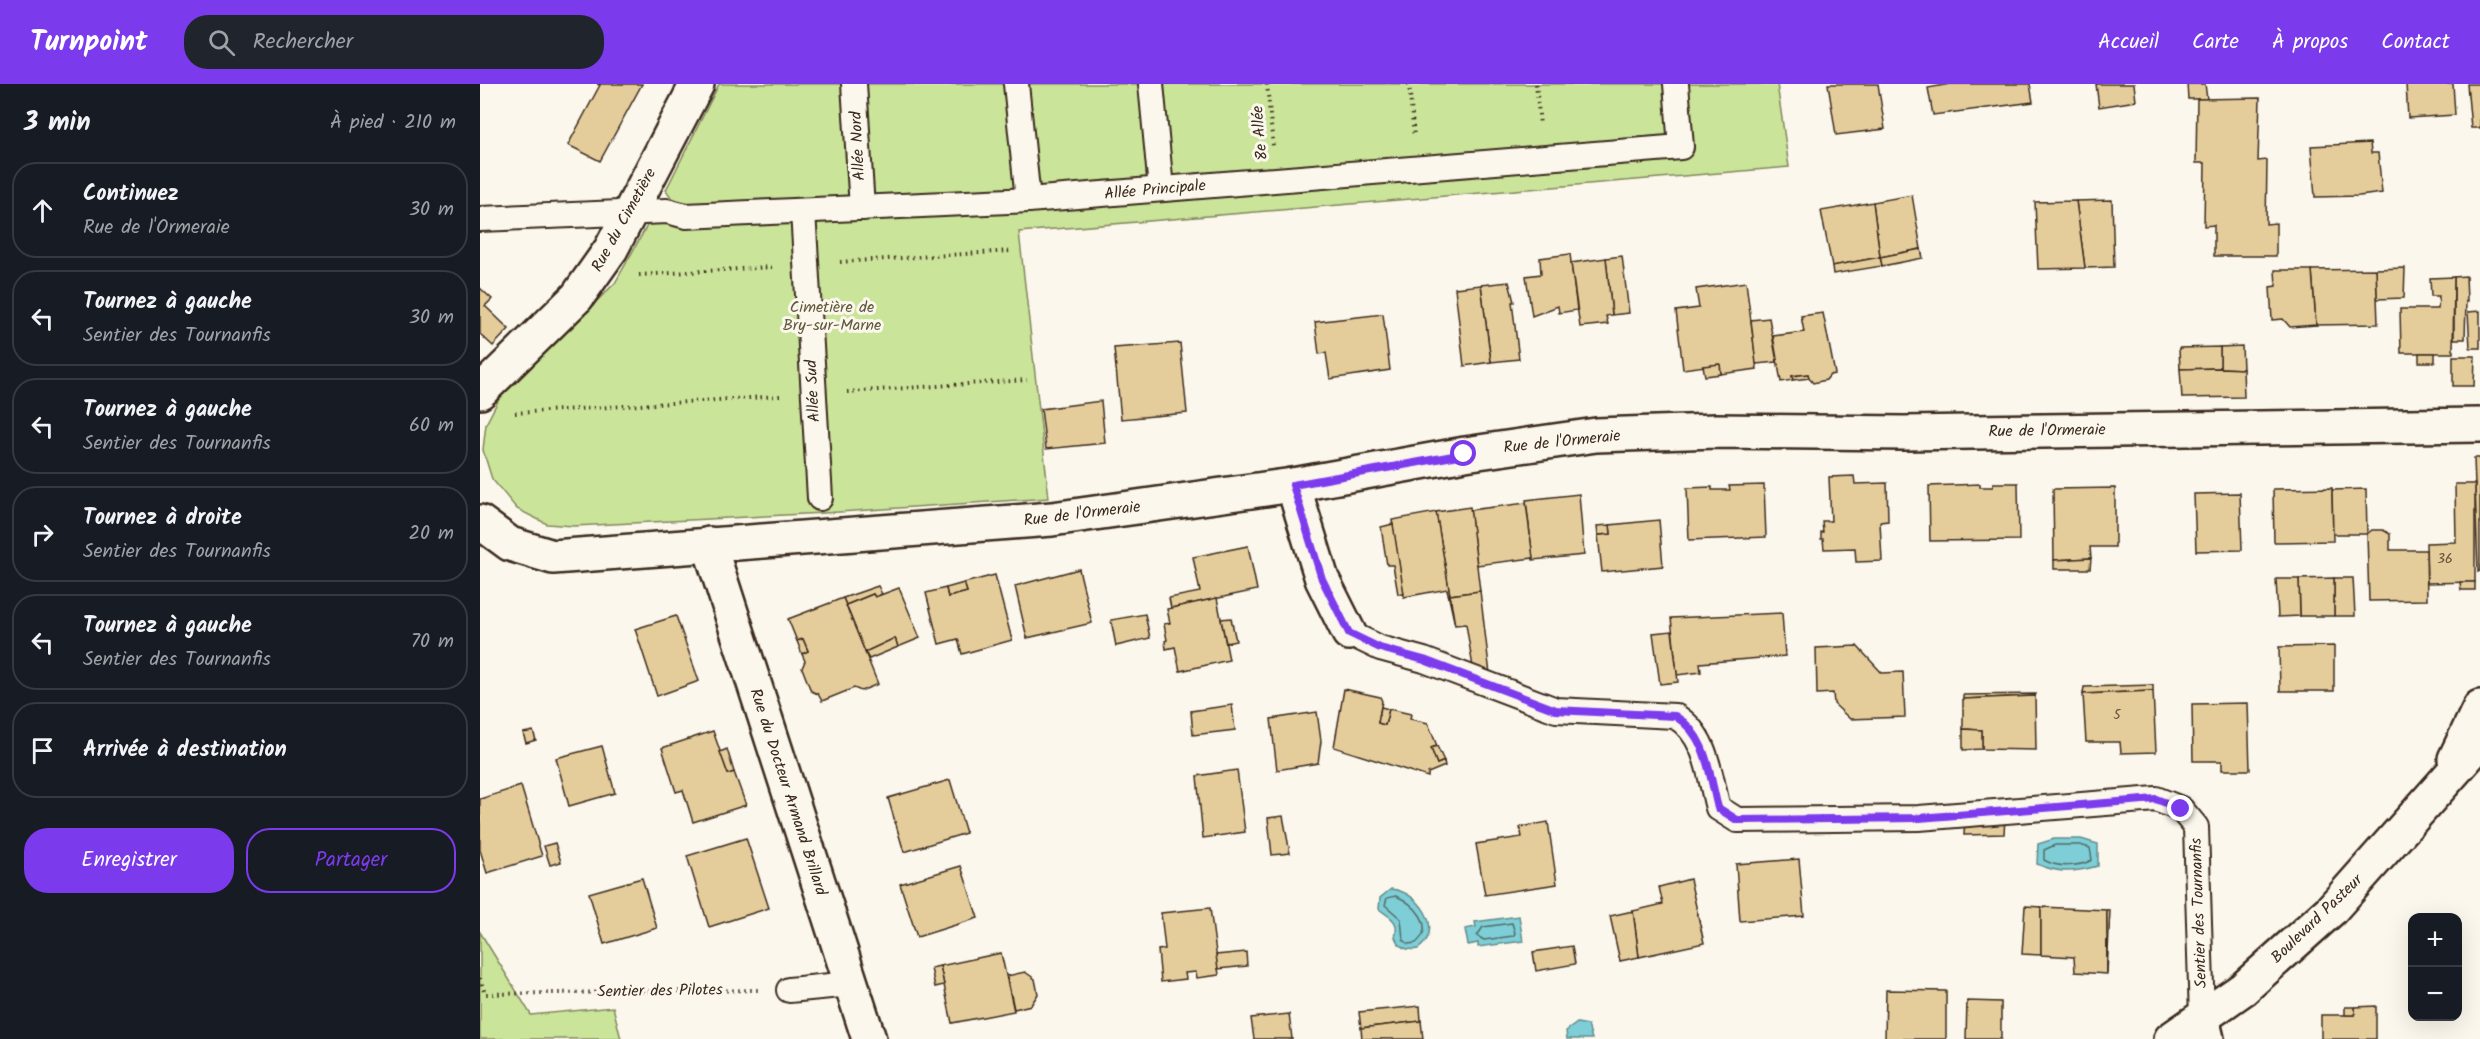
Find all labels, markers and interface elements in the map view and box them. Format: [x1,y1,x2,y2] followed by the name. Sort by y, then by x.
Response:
[184,15,604,69] search box
[30,20,148,65] text: Turnpoint
[253,25,353,60] text: Rechercher
[205,26,238,59] icon: search
[2098,26,2159,59] text: Accueil
[2192,26,2239,59] text: Carte
[2272,26,2348,59] text: À propos
[2381,26,2450,59] text: Contact
[24,102,91,144] text: 3 min
[1245,104,1275,162] street label: 8e Allée
[330,107,456,139] text: À pied · 210 m
[844,110,872,181] street label: Allée Nord
[585,163,663,277] street label: Rue du Cimetière
[1103,173,1207,207] street label: Allée Principale
[83,177,179,212] text: Continuez
[26,194,59,227] icon: ahead
[409,194,454,226] text: 30 m
[83,212,230,244] text: Rue de l'Ormeraie
[83,285,252,320] text: Tournez à gauche
[783,295,881,338] park label: Cimetière de Bry-sur-Marne
[26,302,59,335] icon: left
[409,302,454,334] text: 30 m
[83,320,271,352] text: Sentier des Tournanfis
[799,358,827,423] street label: Allée Sud
[83,393,252,428] text: Tournez à gauche
[26,410,59,443] icon: left
[409,410,454,442] text: 60 m
[1988,417,2106,445] street label: Rue de l'Ormeraie
[1502,423,1622,461] street label: Rue de l'Ormeraie
[83,428,271,460] text: Sentier des Tournanfis
[1450,440,1476,466] route start
[1022,494,1142,534] street label: Rue de l'Ormeraie
[83,501,242,536] text: Tournez à droite
[26,518,59,551] icon: right
[408,518,454,550] text: 20 m
[83,536,271,568] text: Sentier des Tournanfis
[2437,548,2453,570] house number: 36
[83,609,252,644] text: Tournez à gauche
[26,626,59,659] icon: left
[411,626,454,658] text: 70 m
[83,644,271,676] text: Sentier des Tournanfis
[743,685,834,900] street label: Rue du Docteur Armand Brillard
[2113,704,2122,726] house number: 5
[83,733,287,768] text: Arrivée à destination
[26,734,59,767] icon: arrive
[2167,795,2193,821] route end
[24,828,234,893] button: Enregistrer
[246,828,456,893] button: Partager
[2184,837,2214,988] street label: Sentier des Tournanfis
[2265,867,2370,970] street label: Boulevard Pasteur
[2408,913,2462,1021] map controls
[2408,913,2462,967] button: +
[2408,967,2462,1021] button: −
[597,977,723,1005] street label: Sentier des Pilotes

